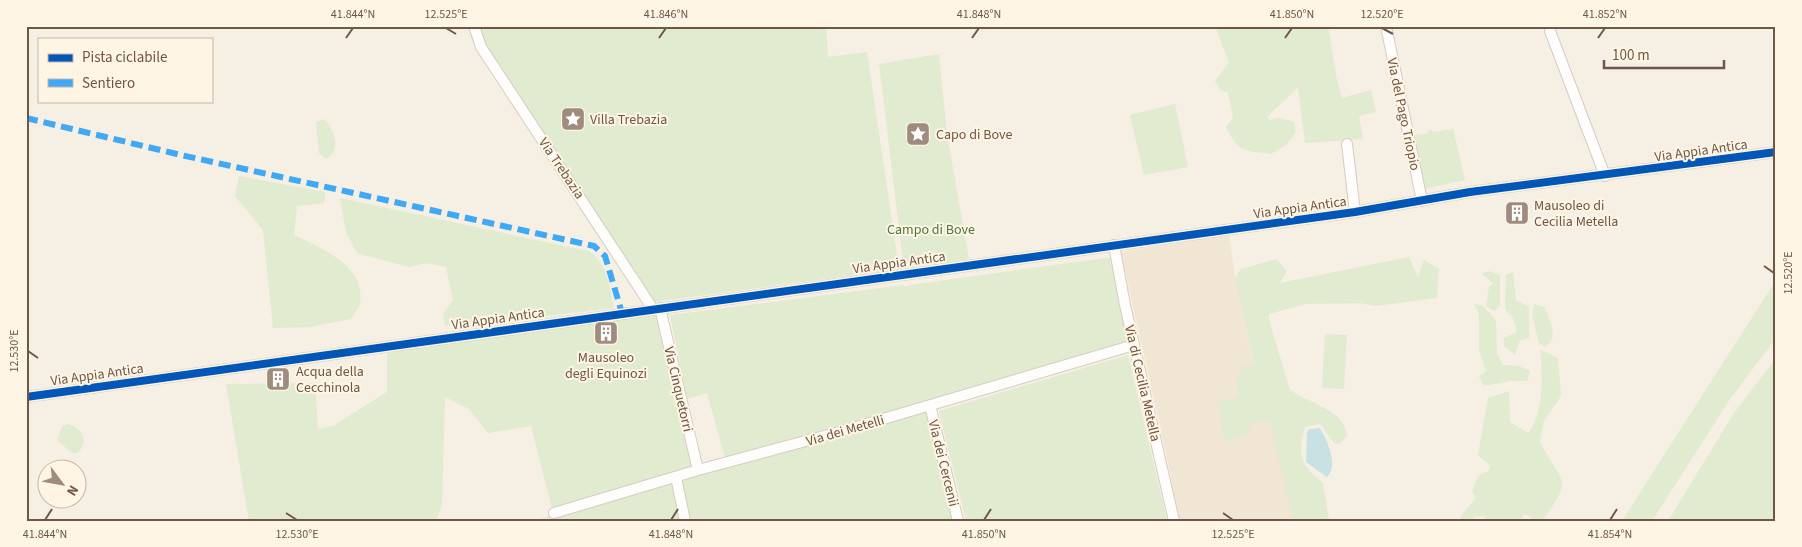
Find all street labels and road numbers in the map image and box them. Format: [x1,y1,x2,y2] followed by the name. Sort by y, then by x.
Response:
[1381,56,1425,172] street label: Via del Pago Triopio
[533,134,589,203] street label: Via Trebazia
[1653,135,1749,167] street label: Via Appia Antica
[1252,192,1348,224] street label: Via Appia Antica
[851,247,947,279] street label: Via Appia Antica
[450,303,546,335] street label: Via Appia Antica
[1119,323,1165,443] street label: Via di Cecilia Metella
[658,345,698,434] street label: Via Cinquetorri
[49,359,145,391] street label: Via Appia Antica
[804,410,887,452] street label: Via dei Metelli
[923,418,963,509] street label: Via dei Cercenii

